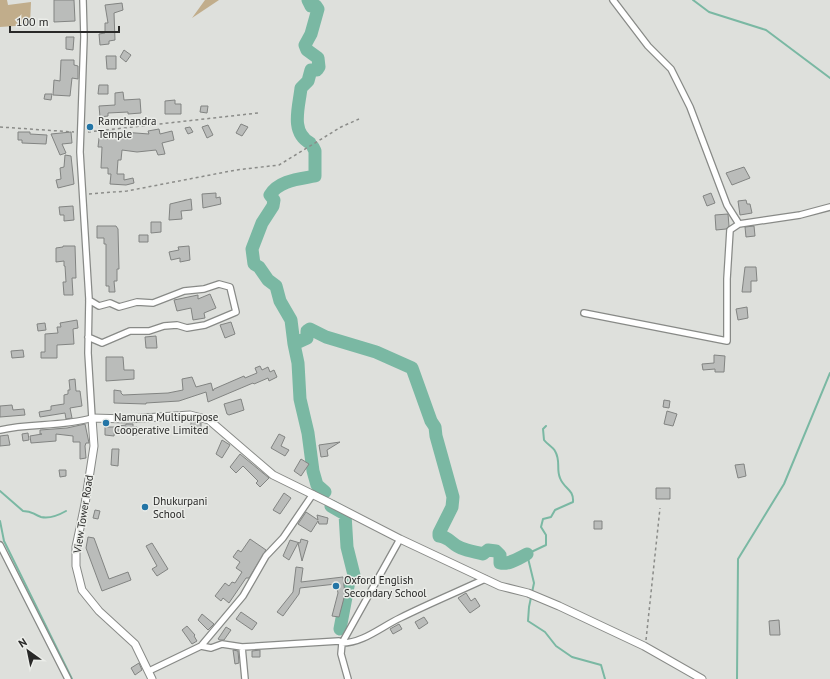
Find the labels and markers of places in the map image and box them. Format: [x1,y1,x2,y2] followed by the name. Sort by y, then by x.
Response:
[98,114,156,141] place label: Ramchandra Temple
[85,122,95,132] marker: Ramchandra Temple
[114,410,219,437] place label: Namuna Multipurpose Cooperative Limited
[101,418,111,428] marker: Namuna Multipurpose Cooperative Limited
[153,494,208,521] place label: Dhukurpani School
[140,502,150,512] marker: Dhukurpani School
[344,573,427,600] place label: Oxford English Secondary School
[331,581,341,591] marker: Oxford English Secondary School

